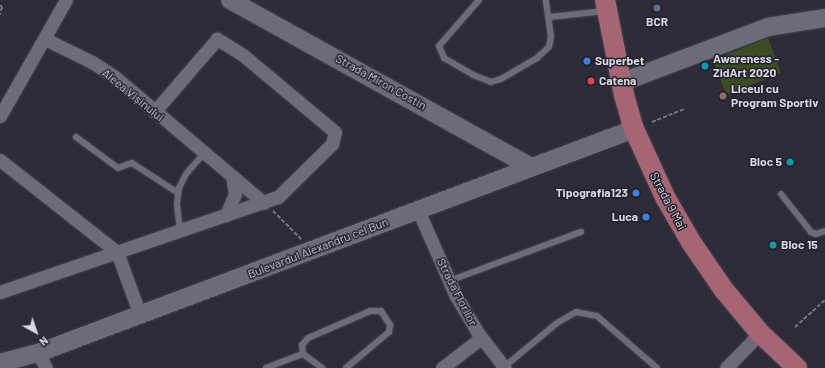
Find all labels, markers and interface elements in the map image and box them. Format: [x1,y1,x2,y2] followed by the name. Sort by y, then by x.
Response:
[652,3,662,13] marker: BCR
[646,15,668,29] place label: BCR
[333,51,429,113] street label: Strada Miron Costin
[713,52,779,80] place label: Awareness - ZidArt 2020
[595,54,644,68] place label: Superbet
[582,56,592,66] marker: Superbet
[700,61,710,71] marker: Awareness - ZidArt 2020
[99,66,167,124] street label: Aleea Vișinului
[599,74,636,88] place label: Catena
[586,76,596,86] marker: Catena
[731,82,818,110] place label: Liceul cu Program Sportiv
[718,91,728,101] marker: Liceul cu Program Sportiv
[750,155,782,169] place label: Bloc 5
[785,157,795,167] marker: Bloc 5
[647,170,689,232] street label: Strada 9 Mai
[556,186,628,200] place label: Tipografia123
[631,188,641,198] marker: Tipografia123
[612,210,638,224] place label: Luca
[641,212,651,222] marker: Luca
[246,215,390,281] street label: Bulevardul Alexandru cel Bun
[781,238,818,252] place label: Bloc 15
[768,240,778,250] marker: Bloc 15
[434,256,480,328] street label: Strada Florilor
[16,312,56,352] north arrow
[37,334,51,349] text: N

